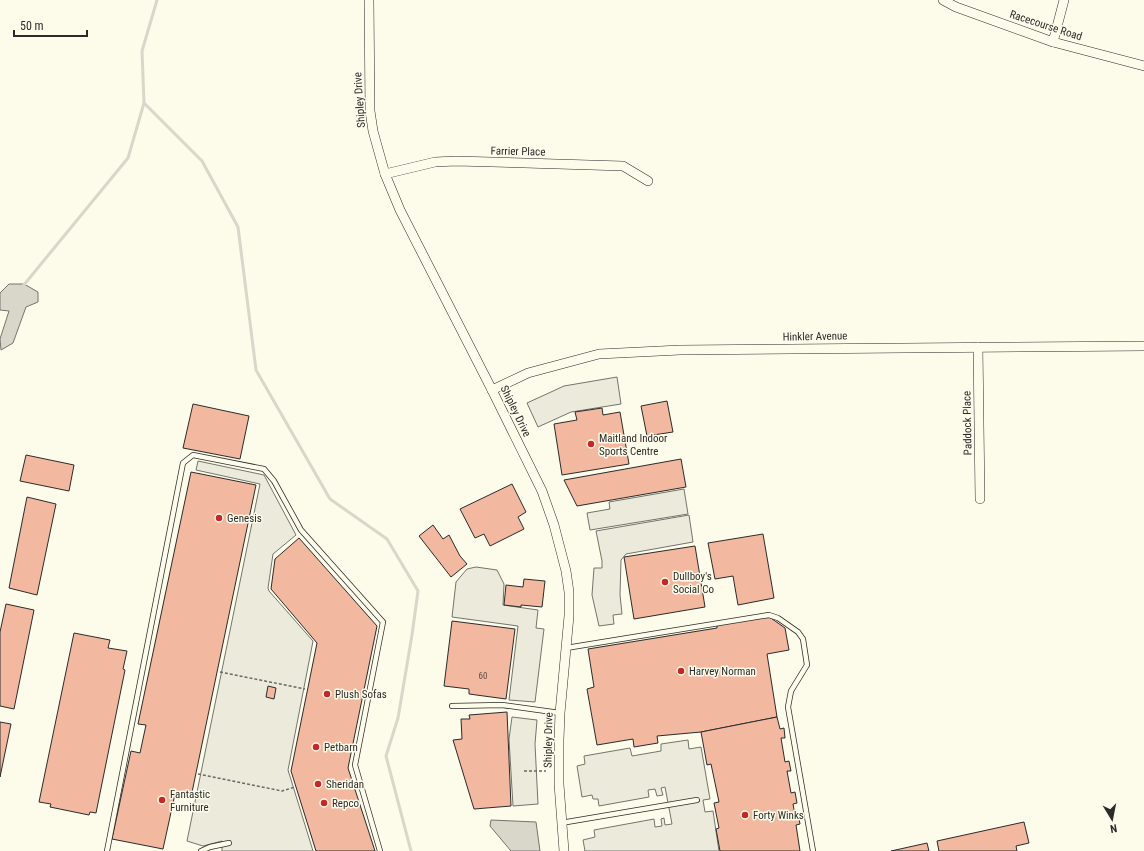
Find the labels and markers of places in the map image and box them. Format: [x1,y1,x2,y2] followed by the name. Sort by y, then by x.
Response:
[599,432,668,458] place label: Maitland Indoor Sports Centre
[586,439,596,449] marker: Maitland Indoor Sports Centre
[227,512,262,525] place label: Genesis
[214,513,224,523] marker: Genesis
[673,570,714,596] place label: Dullboy's Social Co
[660,577,670,587] marker: Dullboy's Social Co
[689,665,756,678] place label: Harvey Norman
[676,666,686,676] marker: Harvey Norman
[335,688,387,701] place label: Plush Sofas
[322,689,332,699] marker: Plush Sofas
[324,741,358,754] place label: Petbarn
[311,742,321,752] marker: Petbarn
[326,778,364,791] place label: Sheridan
[313,779,323,789] marker: Sheridan
[170,788,210,814] place label: Fantastic Furniture
[157,795,167,805] marker: Fantastic Furniture
[332,797,360,810] place label: Repco
[319,798,329,808] marker: Repco
[753,809,804,822] place label: Forty Winks
[740,810,750,820] marker: Forty Winks

